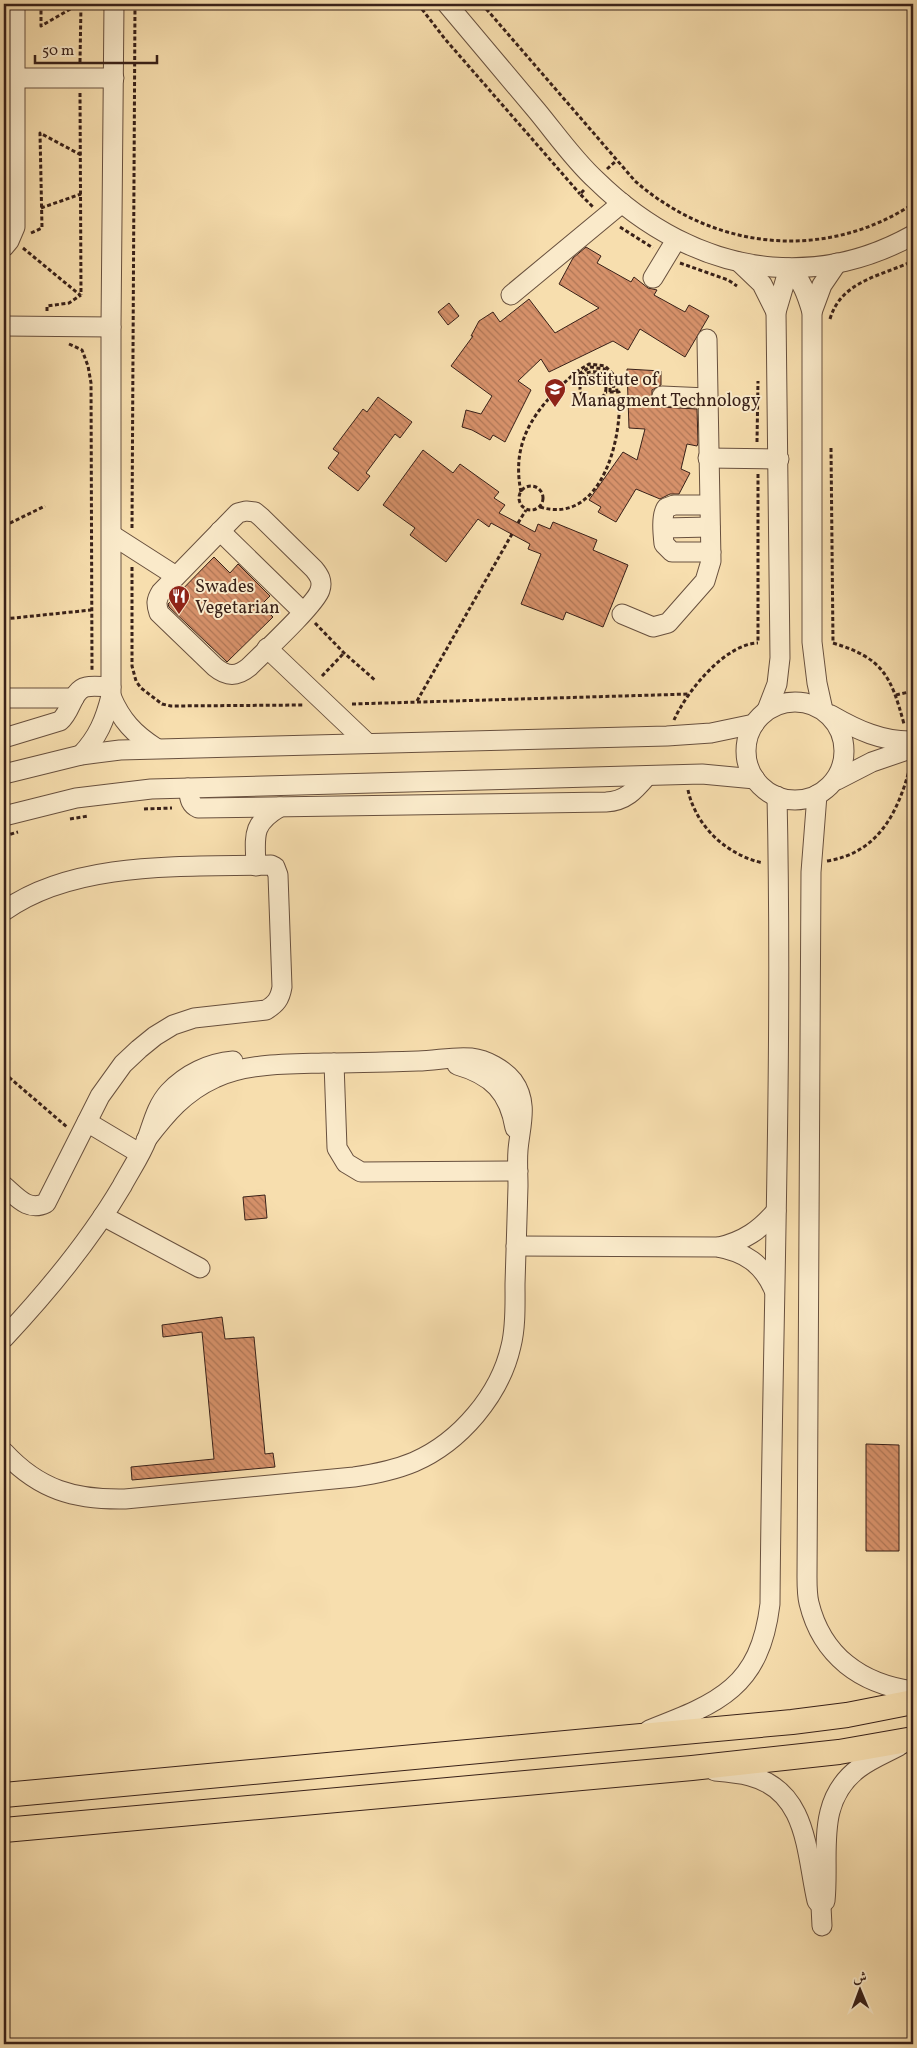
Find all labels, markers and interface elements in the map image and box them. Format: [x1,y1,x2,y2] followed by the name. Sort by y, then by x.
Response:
[35,32,158,64] scale bar
[42,41,74,62] text: 50 m
[571,368,761,414] place label: Institute of Managment Technology
[543,377,567,408] school or university icon: Institute of Managment Technology
[195,575,280,621] place label: Swades Vegetarian
[167,584,191,615] restaurant icon: Swades Vegetarian
[834,1966,884,2016] north arrow
[853,1969,867,1988] text: ش

